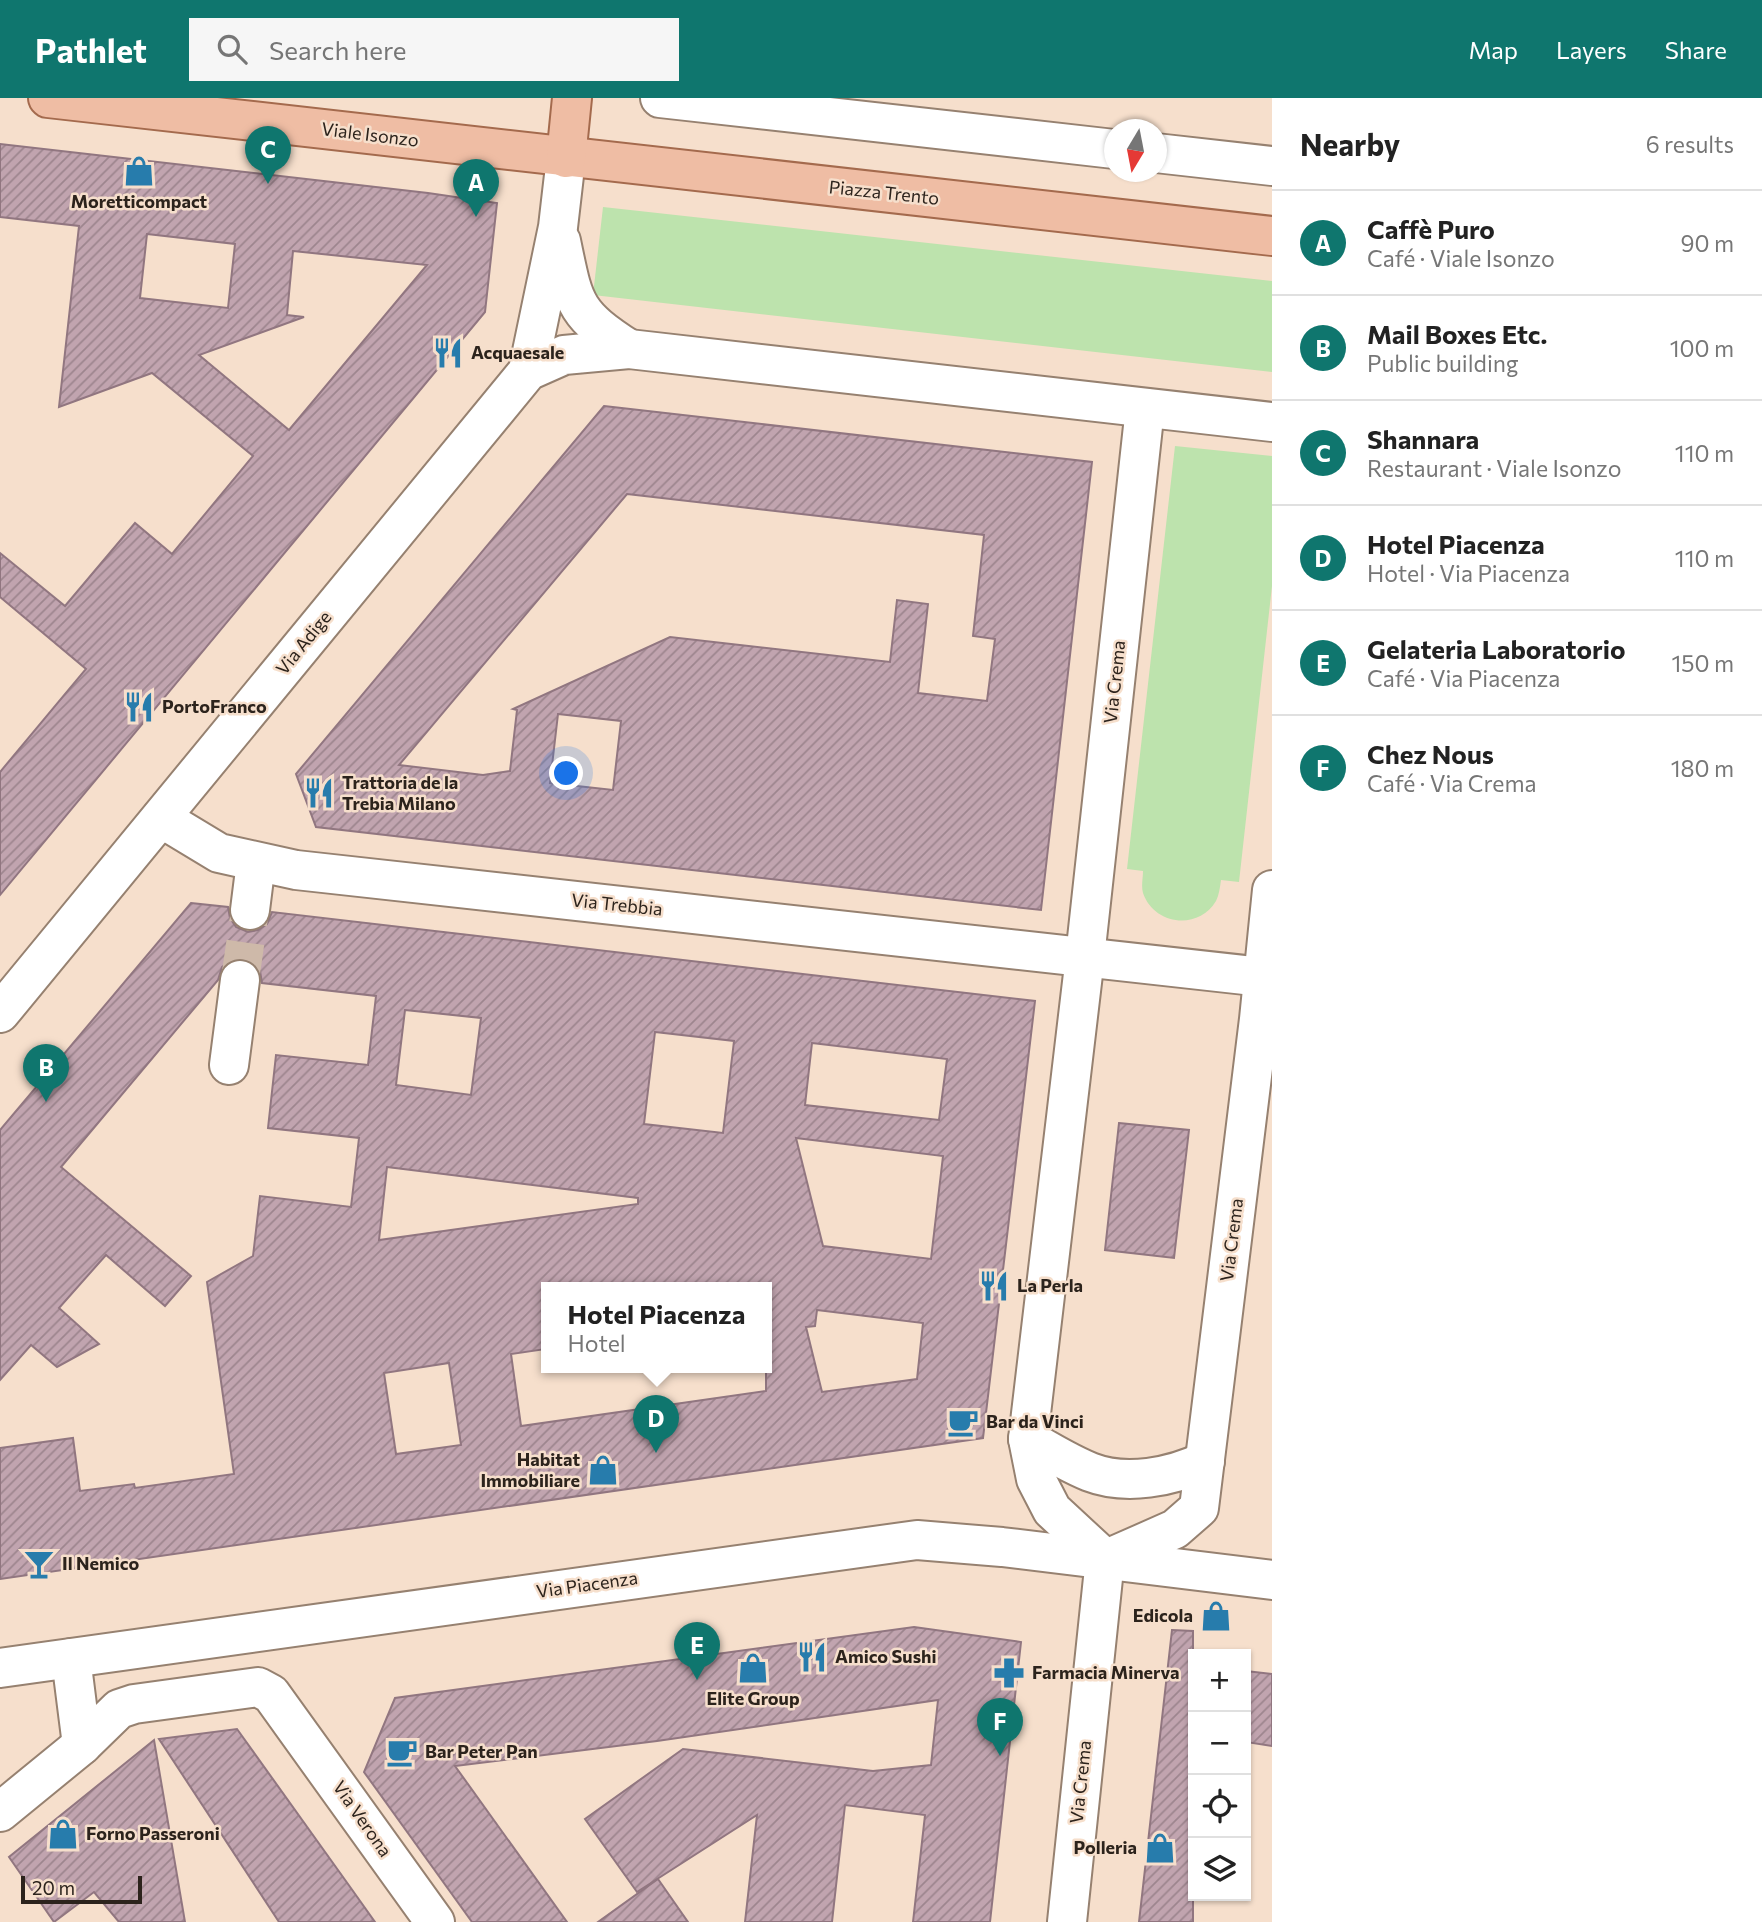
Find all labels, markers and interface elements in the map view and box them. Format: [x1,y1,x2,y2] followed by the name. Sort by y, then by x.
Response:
[189,18,679,81] search box
[35,29,147,70] text: Pathlet
[213,30,251,68] icon: search
[269,34,407,65] text: Search here
[1469,35,1518,64] text: Map
[1556,35,1627,64] text: Layers
[1665,35,1727,64] text: Share
[320,117,420,151] street label: Viale Isonzo
[1104,119,1167,182] north arrow
[1300,125,1400,162] text: Nearby
[245,126,291,184] pin: C
[1646,130,1734,158] text: 6 results
[122,154,156,188] shop icon: Moretticompact
[453,159,499,217] pin: A
[828,175,940,209] street label: Piazza Trento
[71,190,208,212] place label: Moretticompact
[1367,213,1495,244] text: Caffè Puro
[1315,229,1331,257] text: A
[1681,229,1734,257] text: 90 m
[1367,244,1555,272] text: Café · Viale Isonzo
[1367,318,1547,349] text: Mail Boxes Etc.
[1315,334,1331,362] text: B
[1670,334,1734,362] text: 100 m
[431,336,465,370] restaurant icon: Acquaesale
[471,341,564,363] place label: Acquaesale
[1367,349,1518,377] text: Public building
[1367,423,1479,454] text: Shannara
[1315,439,1331,467] text: C
[1675,439,1734,467] text: 110 m
[1367,454,1621,482] text: Restaurant · Viale Isonzo
[1367,528,1545,559] text: Hotel Piacenza
[1315,544,1331,572] text: D
[1675,544,1734,572] text: 110 m
[1367,559,1570,587] text: Hotel · Via Piacenza
[271,606,336,679] street label: Via Adige
[1367,633,1625,664] text: Gelateria Laboratorio
[1099,639,1129,725] street label: Via Crema
[1316,649,1330,677] text: E
[1671,649,1734,677] text: 150 m
[1367,664,1560,692] text: Café · Via Piacenza
[122,690,156,724] restaurant icon: PortoFranco
[162,695,267,717] place label: PortoFranco
[1367,738,1494,769] text: Chez Nous
[1316,754,1330,782] text: F
[1671,754,1734,782] text: 180 m
[549,756,583,790] your location
[1367,769,1537,797] text: Café · Via Crema
[342,771,458,814] place label: Trattoria de la Trebia Milano
[302,776,336,810] restaurant icon: Trattoria de la Trebia Milano
[570,888,664,920] street label: Via Trebbia
[23,1044,69,1102] pin: B
[1215,1197,1247,1283] street label: Via Crema
[977,1269,1011,1303] restaurant icon: La Perla
[1017,1274,1083,1296] place label: La Perla
[541,1282,772,1373] popup
[568,1298,745,1329] text: Hotel Piacenza
[568,1329,626,1357] text: Hotel
[633,1395,679,1453] pin: D
[946,1405,980,1439] cafe icon: Bar da Vinci
[986,1410,1084,1432] place label: Bar da Vinci
[480,1448,580,1491] place label: Habitat Immobiliare
[586,1453,620,1487] shop icon: Habitat Immobiliare
[22,1547,56,1581] bar icon: Il Nemico
[62,1552,139,1574] place label: Il Nemico
[535,1566,639,1602] street label: Via Piacenza
[1199,1599,1233,1633] shop icon: Edicola
[1133,1604,1193,1626] place label: Edicola
[674,1622,720,1680] pin: E
[795,1640,829,1674] restaurant icon: Amico Sushi
[835,1645,936,1667] place label: Amico Sushi
[1188,1649,1251,1901] map controls
[1188,1649,1251,1712] button: +
[736,1651,770,1685] shop icon: Elite Group
[992,1656,1026,1690] pharmacy icon: Farmacia Minerva
[1032,1661,1180,1683] place label: Farmacia Minerva
[706,1687,800,1709] place label: Elite Group
[977,1698,1023,1756] pin: F
[1188,1712,1251,1775] button: −
[385,1735,419,1769] cafe icon: Bar Peter Pan
[1065,1739,1095,1825] street label: Via Crema
[425,1740,538,1762] place label: Bar Peter Pan
[1188,1775,1251,1838] button: locate
[329,1776,397,1861] street label: Via Verona
[46,1817,80,1851] shop icon: Forno Passeroni
[86,1822,220,1844] place label: Forno Passeroni
[1143,1831,1177,1865] shop icon: Polleria
[1074,1836,1137,1858] place label: Polleria
[1188,1838,1251,1901] button: layers
[21,1873,142,1905] scale bar
[32,1876,75,1899] text: 20 m

